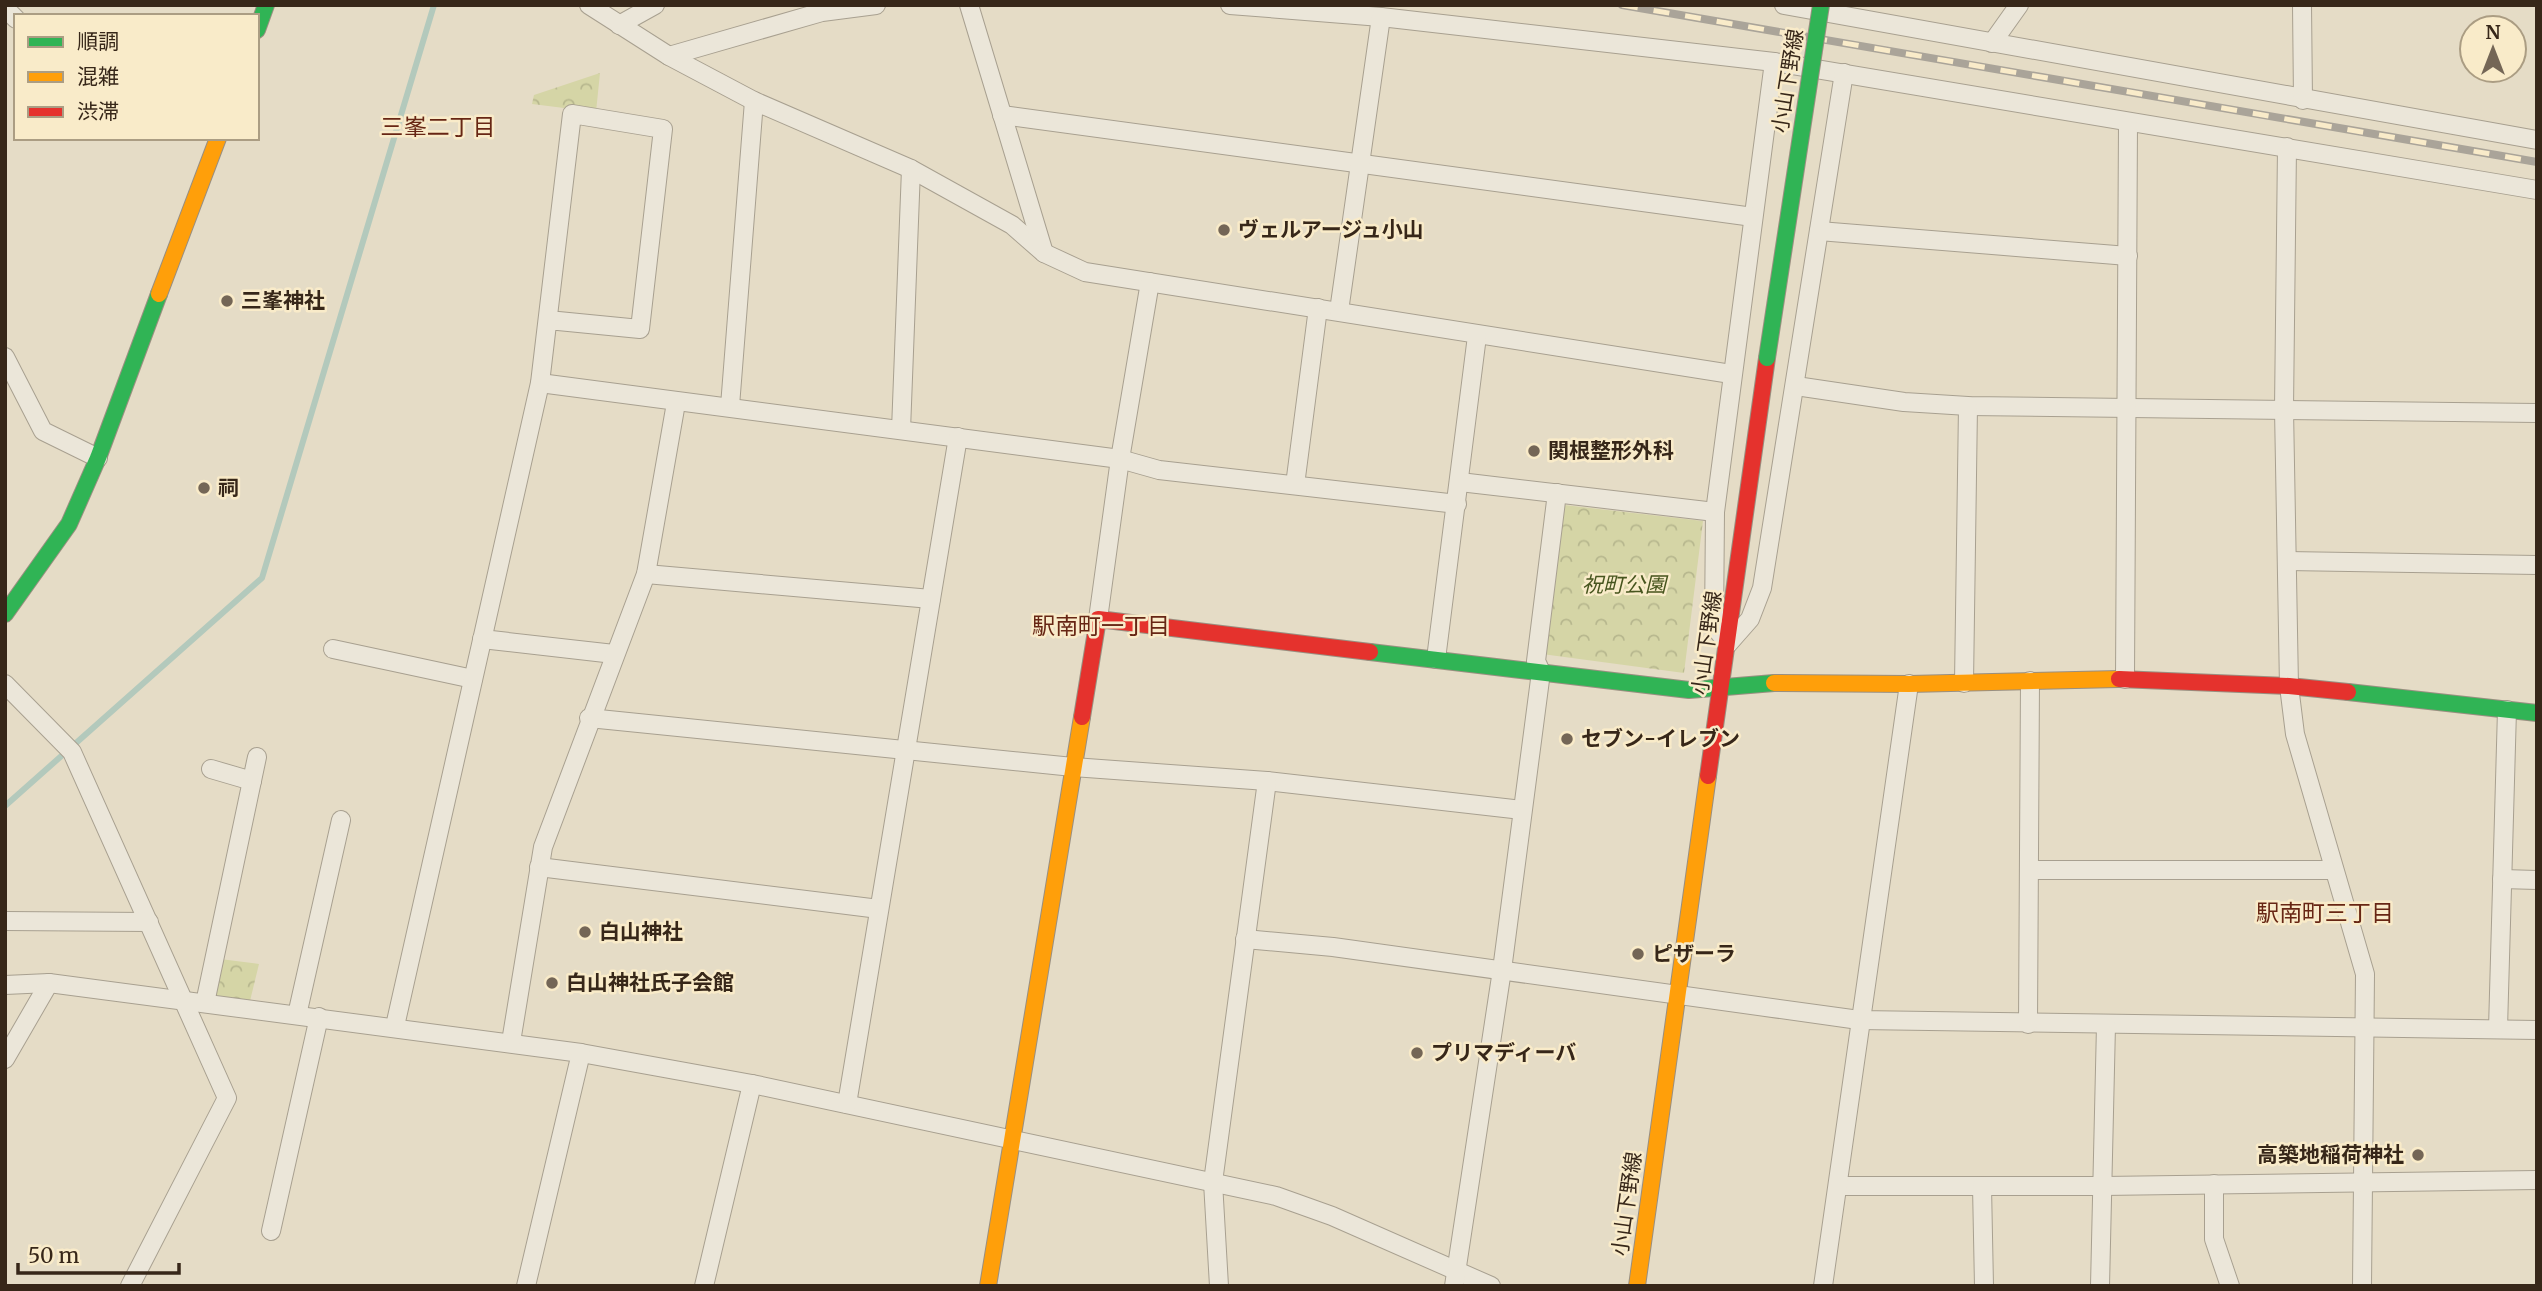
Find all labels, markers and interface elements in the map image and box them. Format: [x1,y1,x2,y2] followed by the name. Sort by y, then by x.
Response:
[14,14,259,140] legend
[2458,14,2528,84] north arrow
[2485,20,2501,44] text: N
[1766,27,1809,135] street label: 小山下野線
[77,28,119,55] text: 順調
[77,63,119,90] text: 混雑
[77,98,119,125] text: 渋滞
[381,112,496,141] district label: 三峯二丁目
[1238,216,1424,243] place label: ヴェルアージュ小山
[1216,222,1232,238] marker: ヴェルアージュ小山
[241,287,325,314] place label: 三峯神社
[219,293,235,309] marker: 三峯神社
[1548,437,1674,464] place label: 関根整形外科
[1526,443,1542,459] marker: 関根整形外科
[218,474,239,501] place label: 祠
[196,480,212,496] marker: 祠
[1582,571,1669,598] park label: 祝町公園
[1686,589,1727,697] street label: 小山下野線
[1032,611,1170,640] district label: 駅南町一丁目
[1581,725,1740,752] place label: セブン-イレブン
[1559,731,1575,747] marker: セブン-イレブン
[2256,898,2394,927] district label: 駅南町三丁目
[599,918,683,945] place label: 白山神社
[577,924,593,940] marker: 白山神社
[1652,940,1736,967] place label: ピザーラ
[1630,946,1646,962] marker: ピザーラ
[566,969,734,996] place label: 白山神社氏子会館
[544,975,560,991] marker: 白山神社氏子会館
[1431,1039,1576,1066] place label: プリマディーバ
[1409,1045,1425,1061] marker: プリマディーバ
[2257,1141,2404,1168] place label: 高築地稲荷神社
[2410,1147,2426,1163] marker: 高築地稲荷神社
[1606,1150,1647,1258] street label: 小山下野線
[18,1232,178,1276] scale bar
[28,1242,79,1269] text: 50 m

